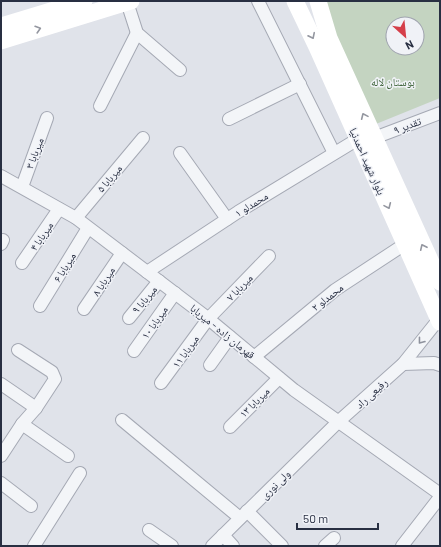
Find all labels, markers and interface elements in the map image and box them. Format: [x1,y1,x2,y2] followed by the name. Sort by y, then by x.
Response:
[385,16,425,56] north arrow
[35,25,42,34] one-way arrow
[307,32,315,39] one-way arrow
[404,38,416,53] text: N
[371,75,415,89] park label: بوستان لاله
[361,112,369,120] one-way arrow
[391,114,423,136] street label: ۹ تقدیر
[347,126,389,197] street label: بلوار شهید احمدنیا
[22,136,46,170] street label: میربابا ۳
[94,161,125,195] street label: میربابا ۵
[232,189,270,219] street label: محمدلو ۱
[383,201,391,209] one-way arrow
[27,219,56,253] street label: میربابا ۴
[420,244,428,251] one-way arrow
[50,250,78,284] street label: میربابا ۶
[89,264,118,298] street label: میربابا ۸
[223,271,255,303] street label: میربابا ۷
[309,281,345,313] street label: محمدلو ۲
[129,282,160,316] street label: میربابا ۹
[187,301,258,362] street label: قهرمان زاده - میربابا
[138,303,170,341] street label: میربابا ۱۰
[169,332,201,370] street label: میربابا ۱۱
[418,337,425,344] one-way arrow
[352,375,390,411] street label: رفیعی راد
[236,384,272,420] street label: میربابا ۱۳
[257,467,293,502] street label: ولی نوری
[297,505,378,531] scale bar
[303,511,328,525] text: 50 m

